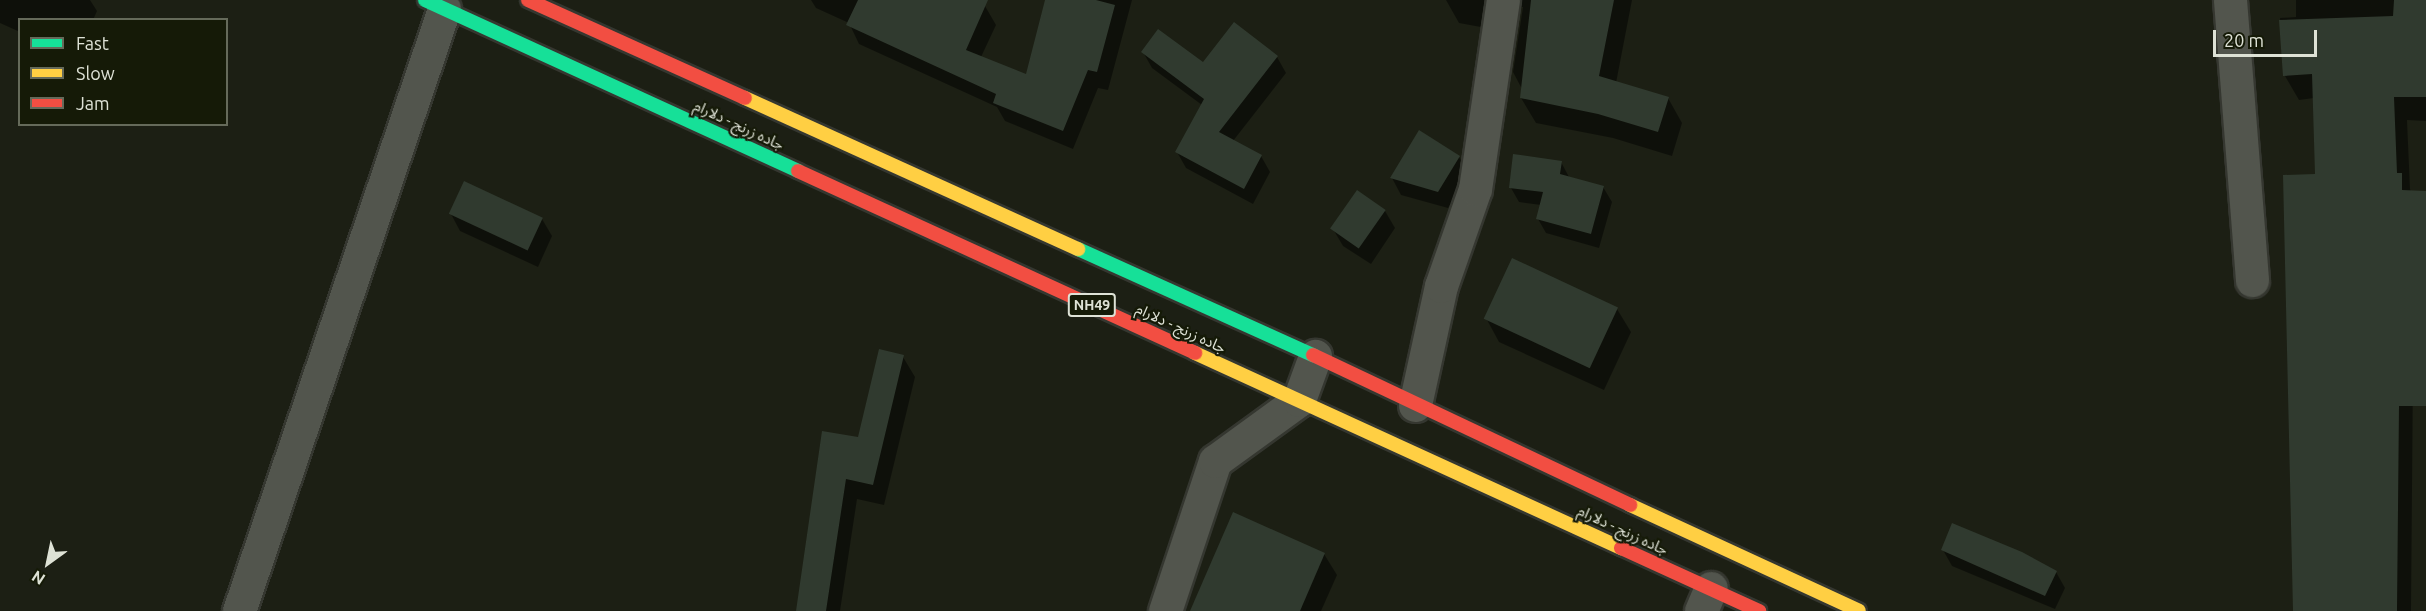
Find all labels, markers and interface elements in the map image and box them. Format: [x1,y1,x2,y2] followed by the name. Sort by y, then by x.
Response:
[18,18,228,126] legend
[2216,18,2320,56] scale bar
[2224,30,2264,50] text: 20 m
[76,33,109,53] text: Fast
[76,63,115,83] text: Slow
[76,93,110,113] text: Jam
[691,96,787,154] street label: جاده زرنج - دلارام
[1066,294,1118,316] road number: NH49
[1133,299,1229,357] street label: جاده زرنج - دلارام
[1575,501,1671,559] street label: جاده زرنج - دلارام
[18,533,78,593] north arrow
[28,567,48,589] text: N

